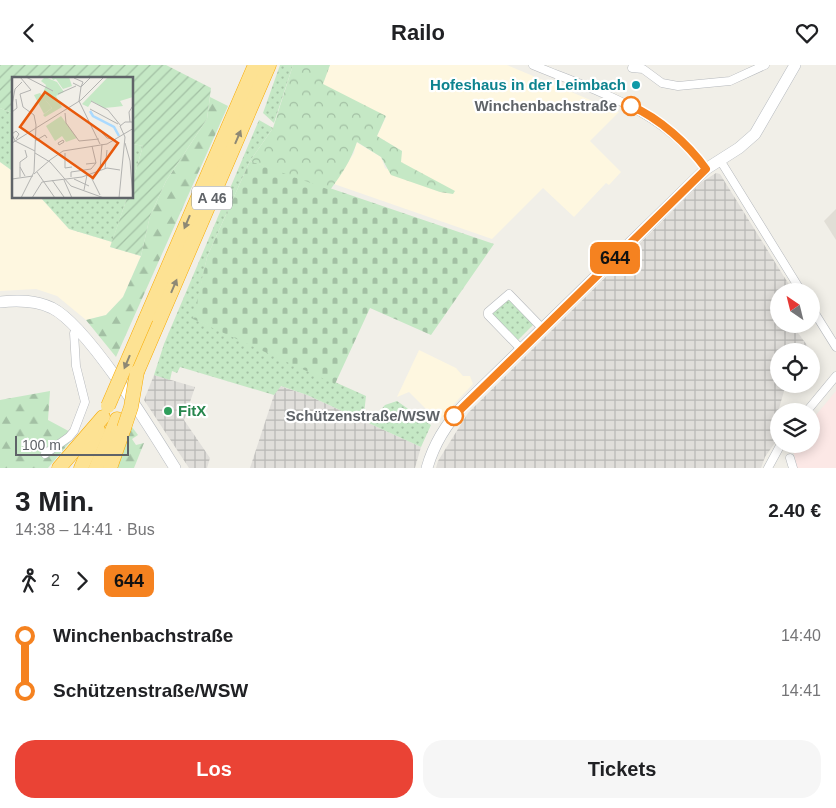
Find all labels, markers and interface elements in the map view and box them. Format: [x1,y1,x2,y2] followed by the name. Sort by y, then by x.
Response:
[15,19,43,47] icon: back
[793,19,821,47] icon: heart
[391,20,445,45] text: Railo
[430,76,626,93] place label: Hofeshaus in der Leimbach
[12,77,134,199] inset map
[630,79,642,91] marker: Hofeshaus in der Leimbach
[621,96,641,116] marker: Winchenbachstraße
[475,97,617,114] place label: Winchenbachstraße
[234,130,242,144] one-way arrow
[192,187,232,209] road number: A 46
[183,215,191,230] one-way arrow
[586,242,644,274] line badge: 644
[600,248,630,268] text: 644
[170,279,178,293] one-way arrow
[770,283,820,333] north arrow
[770,283,820,453] map controls
[770,343,820,393] button: locate
[122,355,130,369] one-way arrow
[178,402,206,419] place label: FitX
[770,403,820,453] button: layers
[162,405,174,417] marker: FitX
[444,406,464,426] marker: Schützenstraße/WSW
[286,407,441,424] place label: Schützenstraße/WSW
[15,433,129,456] scale bar
[22,437,61,453] text: 100 m
[15,486,94,517] text: 3 Min.
[768,500,821,521] text: 2.40 €
[15,521,155,538] text: 14:38 – 14:41 · Bus
[15,567,43,595] icon: walk
[68,567,96,595] icon: forward
[114,571,144,591] text: 644
[51,572,60,589] text: 2
[53,625,233,646] text: Winchenbachstraße
[781,627,821,644] text: 14:40
[53,680,248,701] text: Schützenstraße/WSW
[781,682,821,699] text: 14:41
[15,740,413,798] button: Los
[423,740,821,798] button: Tickets

